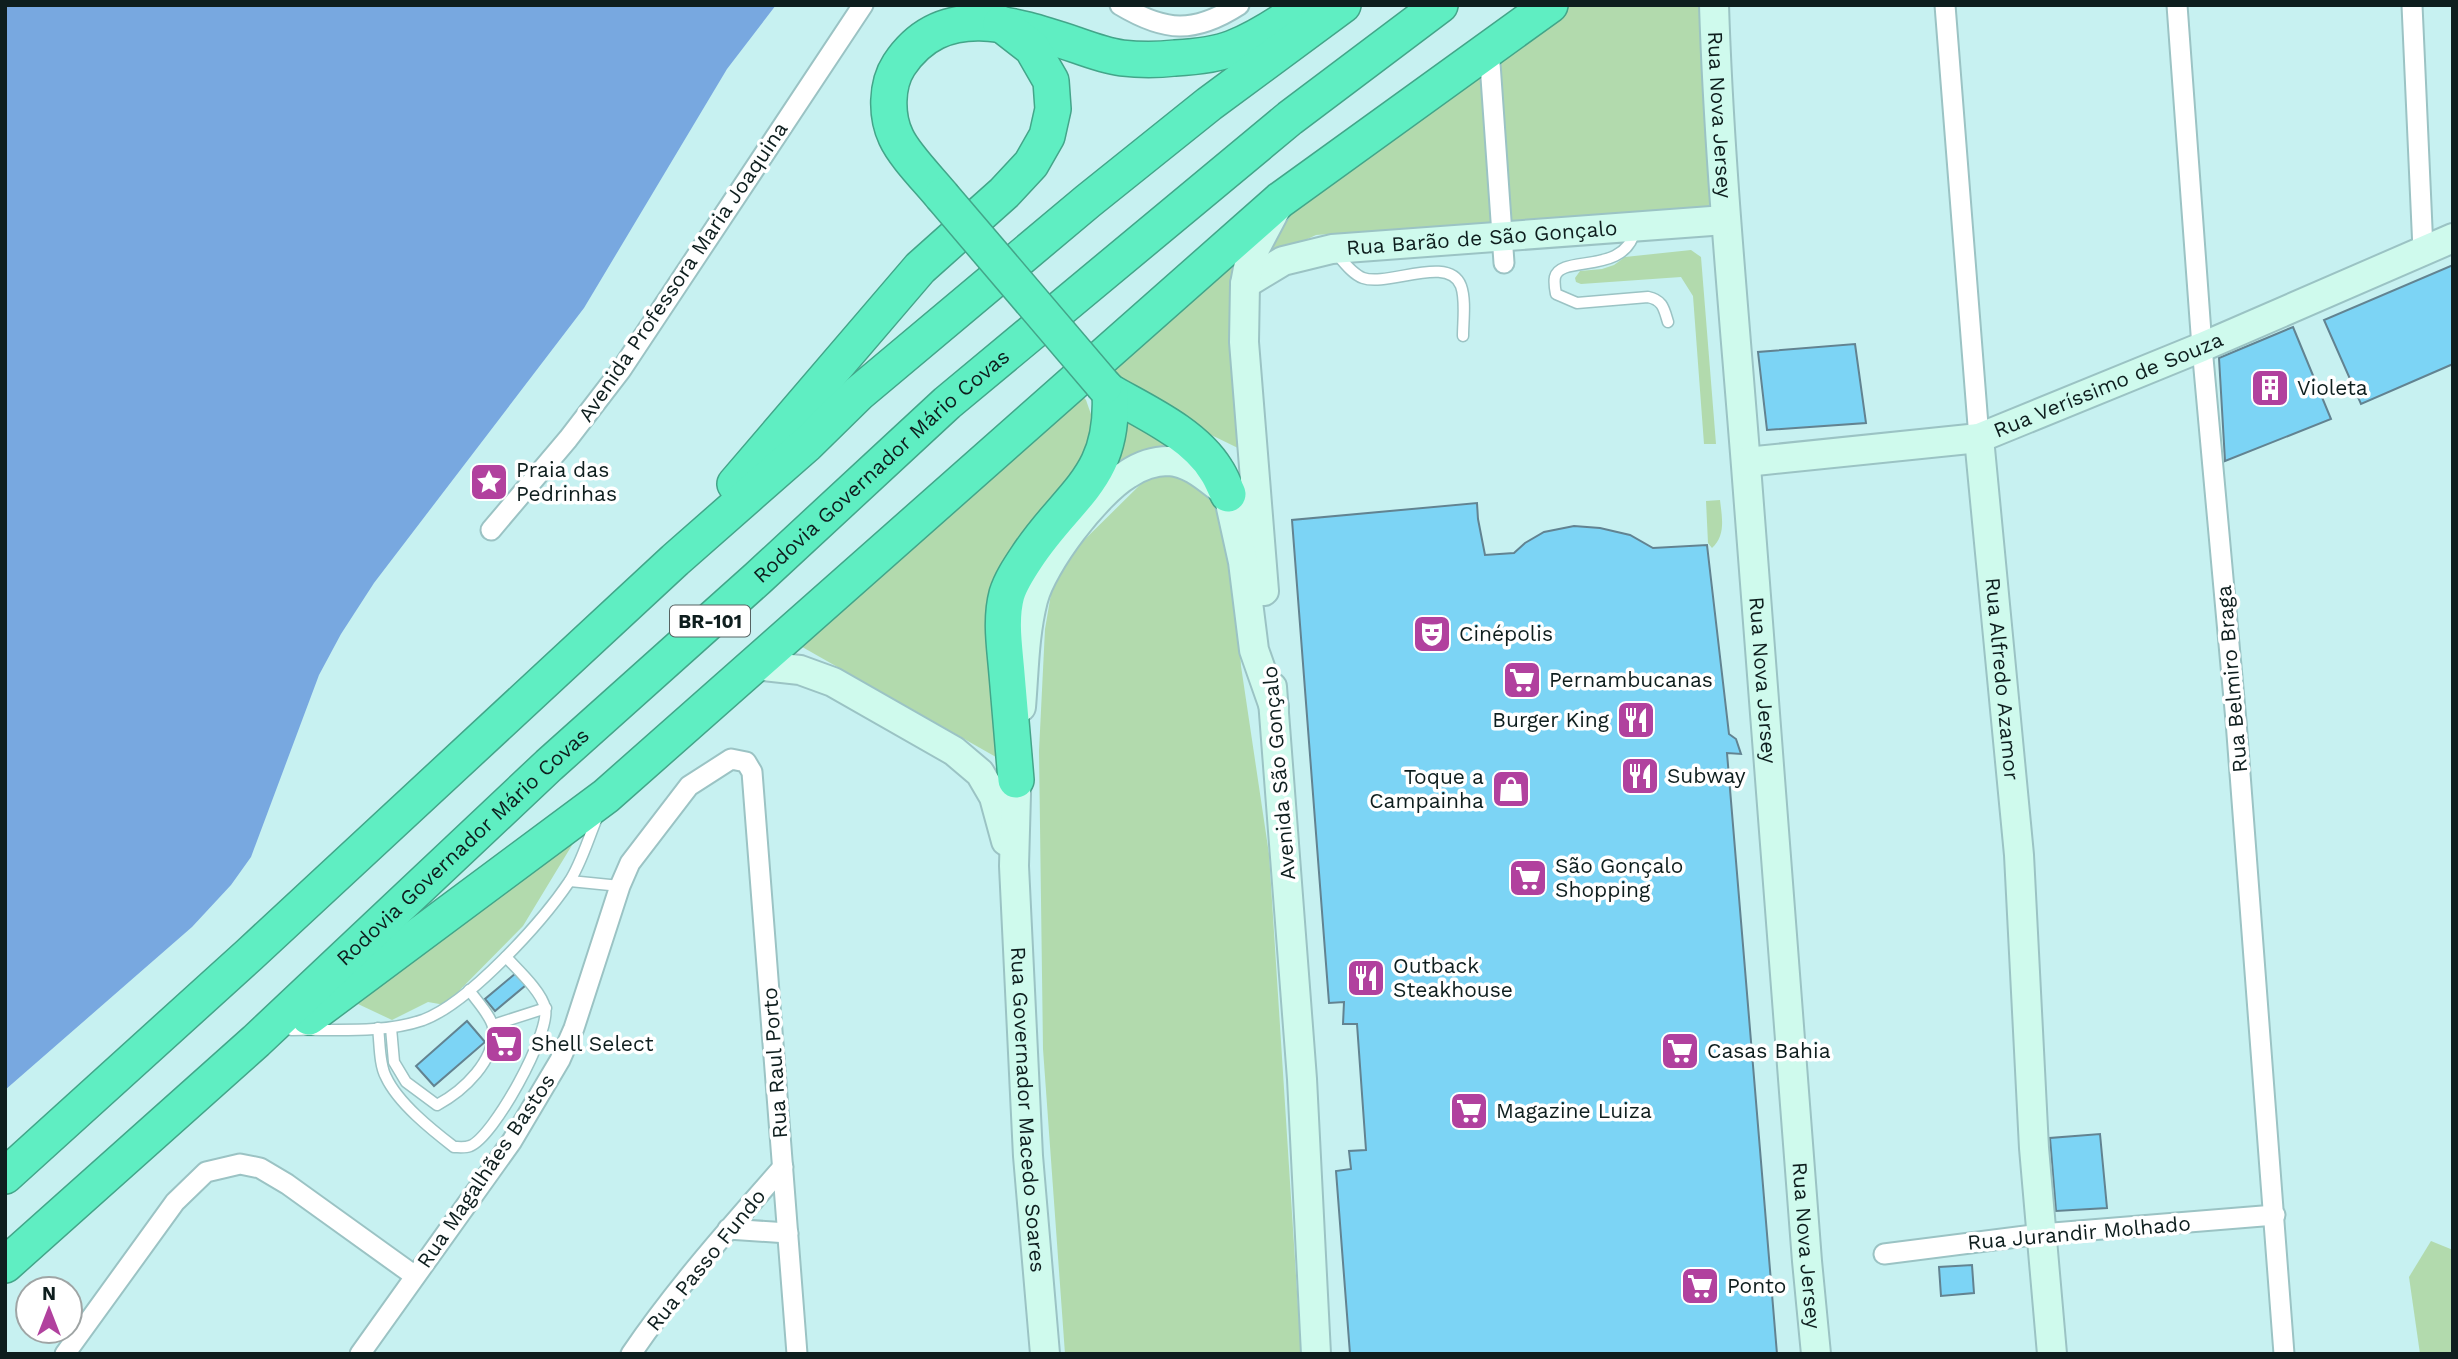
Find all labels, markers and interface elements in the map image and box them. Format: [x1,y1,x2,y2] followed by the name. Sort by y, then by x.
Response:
[1703,31,1738,199] street label: Rua Nova Jersey
[573,117,793,426] street label: Avenida Professora Maria Joaquina
[1345,215,1618,260] street label: Rua Barão de São Gonçalo
[1990,326,2227,443] street label: Rua Veríssimo de Souza
[748,344,1014,588] street label: Rodovia Governador Mário Covas
[2249,367,2291,409] building icon: Violeta
[2297,375,2368,400] place label: Violeta
[516,457,617,506] place label: Praia das Pedrinhas
[468,461,510,503] place icon: Praia das Pedrinhas
[1980,576,2025,782] street label: Rua Alfredo Azamor
[2211,584,2252,774] street label: Rua Belmiro Braga
[1744,596,1782,765] street label: Rua Nova Jersey
[670,606,750,636] road number: BR-101
[1411,613,1453,655] theatre icon: Cinépolis
[1459,621,1553,646] place label: Cinépolis
[1501,659,1543,701] supermarket icon: Pernambucanas
[1257,665,1300,881] street label: Avenida São Gonçalo
[1549,667,1713,692] place label: Pernambucanas
[1615,699,1657,741] restaurant icon: Burger King
[1492,707,1610,732] place label: Burger King
[331,722,594,971] street label: Rodovia Governador Mário Covas
[1619,755,1661,797] restaurant icon: Subway
[1667,763,1746,788] place label: Subway
[1369,764,1484,813] place label: Toque a Campainha
[1490,768,1532,810] shop icon: Toque a Campainha
[1555,853,1683,902] place label: São Gonçalo Shopping
[1507,857,1549,899] supermarket icon: São Gonçalo Shopping
[1006,946,1051,1274] street label: Rua Governador Macedo Soares
[1393,953,1513,1002] place label: Outback Steakhouse
[1345,957,1387,999] restaurant icon: Outback Steakhouse
[757,987,792,1139] street label: Rua Raul Porto
[483,1023,525,1065] supermarket icon: Shell Select
[1659,1030,1701,1072] supermarket icon: Casas Bahia
[531,1031,654,1056] place label: Shell Select
[1707,1038,1831,1063] place label: Casas Bahia
[411,1069,560,1273] street label: Rua Magalhães Bastos
[1448,1090,1490,1132] supermarket icon: Magazine Luiza
[1496,1098,1652,1123] place label: Magazine Luiza
[1788,1161,1827,1330] street label: Rua Nova Jersey
[641,1184,771,1336] street label: Rua Passo Fundo
[1966,1210,2192,1255] street label: Rua Jurandir Molhado
[1679,1265,1721,1307] supermarket icon: Ponto
[1727,1273,1786,1298] place label: Ponto
[14,1275,84,1345] north arrow
[42,1282,56,1305] text: N

